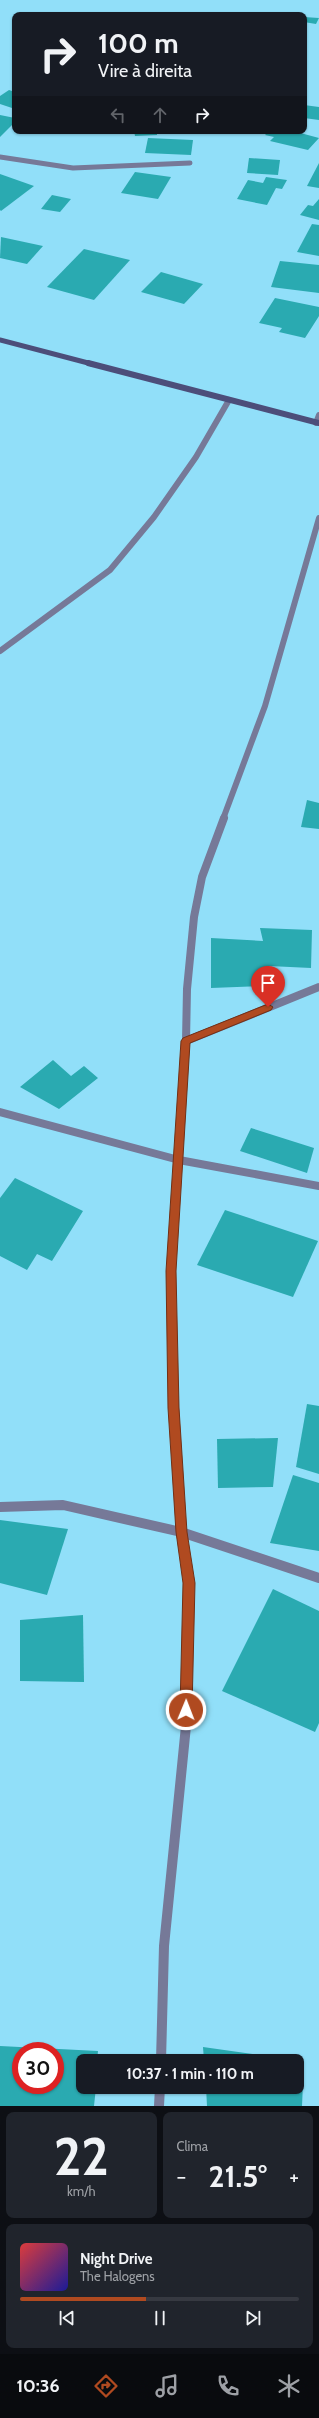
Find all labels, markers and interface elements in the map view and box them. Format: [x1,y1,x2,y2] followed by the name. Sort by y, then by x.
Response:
[98,26,179,60] text: 100 m
[32,28,84,80] icon: right
[98,60,192,82] text: Vire à direita
[107,104,129,126] icon: left
[149,104,171,126] icon: ahead
[191,104,213,126] icon: right
[251,966,285,1007] pin
[257,972,279,994] icon: arrive
[165,1689,207,1731] position arrow
[12,2042,64,2094] speed limit sign: 30
[126,2065,254,2083] text: 10:37 · 1 min · 110 m
[54,2125,109,2188] text: 22
[177,2138,208,2154] text: Clima
[209,2158,267,2195] text: 21.5°
[177,2163,186,2190] text: −
[289,2163,299,2190] text: +
[67,2183,95,2199] text: km/h
[80,2250,153,2268] text: Night Drive
[80,2268,155,2284] text: The Halogens
[56,2307,78,2329] icon: previous
[149,2307,171,2329] icon: pause
[242,2307,264,2329] icon: next
[92,2372,120,2400] icon: directions
[153,2372,181,2400] icon: music
[214,2372,242,2400] icon: phone
[275,2372,303,2400] icon: climate
[16,2375,60,2397] text: 10:36

